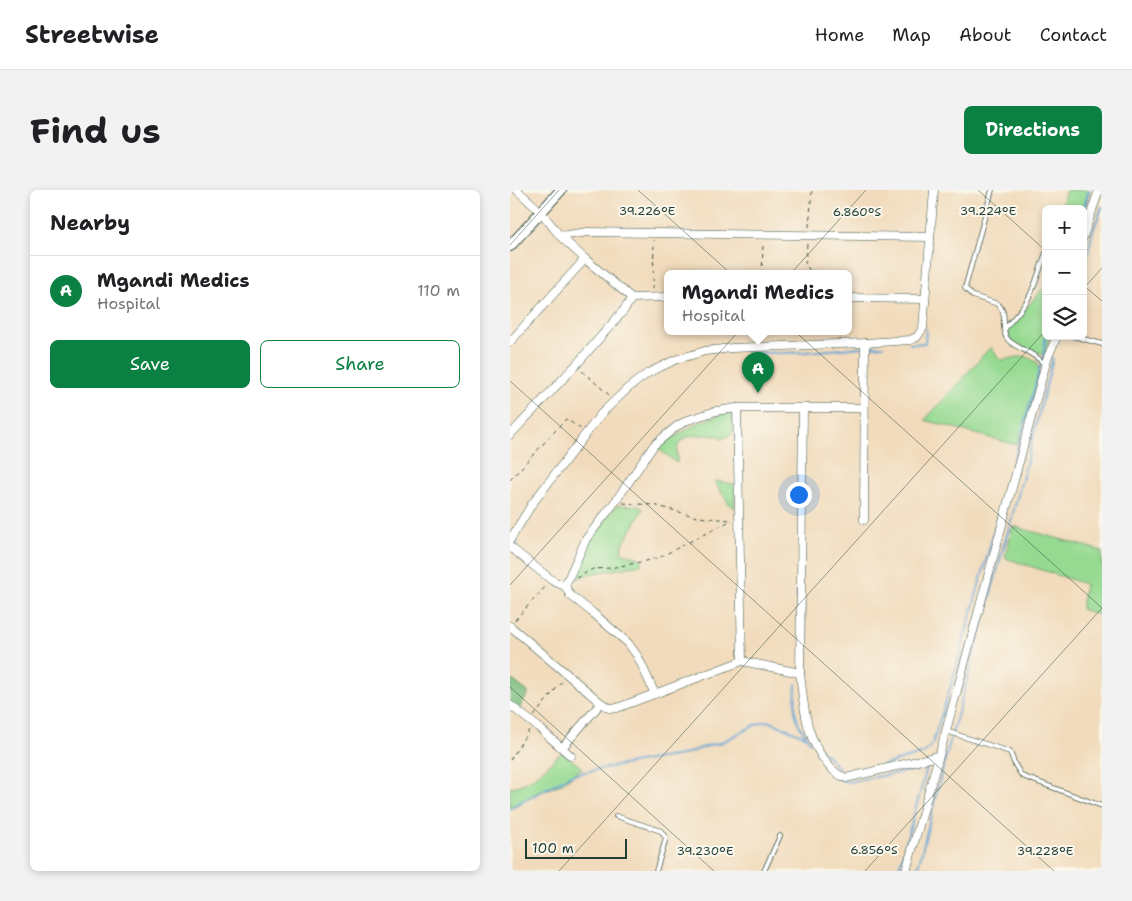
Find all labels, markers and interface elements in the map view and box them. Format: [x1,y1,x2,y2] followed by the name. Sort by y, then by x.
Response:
[25,19,159,51] text: Streetwise
[815,23,864,47] text: Home
[892,23,931,47] text: Map
[959,23,1012,47] text: About
[1040,23,1107,47] text: Contact
[964,106,1102,154] button: Directions
[30,107,161,154] text: Find us
[619,203,675,219] text: 39.226°E
[960,203,1016,219] text: 39.224°E
[833,204,882,220] text: 6.860°S
[1042,205,1087,340] map controls
[1042,205,1087,250] button: +
[50,209,130,237] text: Nearby
[1042,250,1087,295] button: −
[97,268,250,293] text: Mgandi Medics
[664,270,852,335] popup
[60,280,72,301] text: A
[417,280,460,301] text: 110 m
[682,280,834,305] text: Mgandi Medics
[97,293,160,314] text: Hospital
[1042,295,1087,340] button: layers
[682,305,745,326] text: Hospital
[50,340,250,388] button: Save
[260,340,460,388] button: Share
[742,352,774,393] pin: A
[786,482,812,508] your location
[525,836,628,859] scale bar
[532,839,574,857] text: 100 m
[850,842,898,858] text: 6.856°S
[677,843,733,859] text: 39.230°E
[1017,843,1073,859] text: 39.228°E

